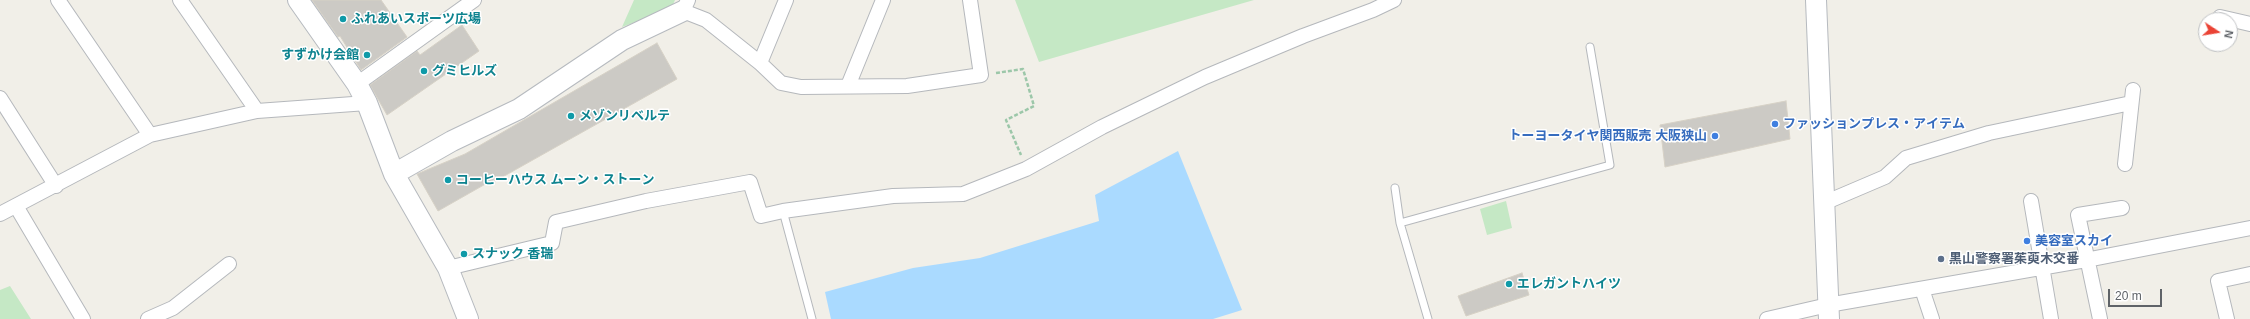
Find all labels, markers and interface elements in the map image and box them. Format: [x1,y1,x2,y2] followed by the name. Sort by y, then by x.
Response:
[351,11,481,27] place label: ふれあいスポーツ広場
[2198,12,2238,52] north arrow
[338,14,348,24] marker: ふれあいスポーツ広場
[2222,29,2235,39] text: N
[281,47,359,63] place label: すずかけ会館
[362,50,372,60] marker: すずかけ会館
[432,63,497,79] place label: グミヒルズ
[419,66,429,76] marker: グミヒルズ
[579,108,670,124] place label: メゾンリベルテ
[566,111,576,121] marker: メゾンリベルテ
[1783,116,1965,132] place label: ファッションプレス・アイテム
[1770,119,1780,129] marker: ファッションプレス・アイテム
[1508,128,1707,144] place label: トーヨータイヤ関西販売 大阪狭山
[1710,131,1720,141] marker: トーヨータイヤ関西販売 大阪狭山
[456,172,655,188] place label: コーヒーハウス ムーン・ストーン
[443,175,453,185] marker: コーヒーハウス ムーン・ストーン
[2035,233,2113,249] place label: 美容室スカイ
[2022,236,2032,246] marker: 美容室スカイ
[472,246,554,262] place label: スナック 香瑞
[459,249,469,259] marker: スナック 香瑞
[1949,251,2079,267] place label: 黒山警察署茱萸木交番
[1936,254,1946,264] marker: 黒山警察署茱萸木交番
[1517,276,1621,292] place label: エレガントハイツ
[1504,279,1514,289] marker: エレガントハイツ
[2110,281,2164,307] scale bar
[2115,289,2142,303] text: 20 m

